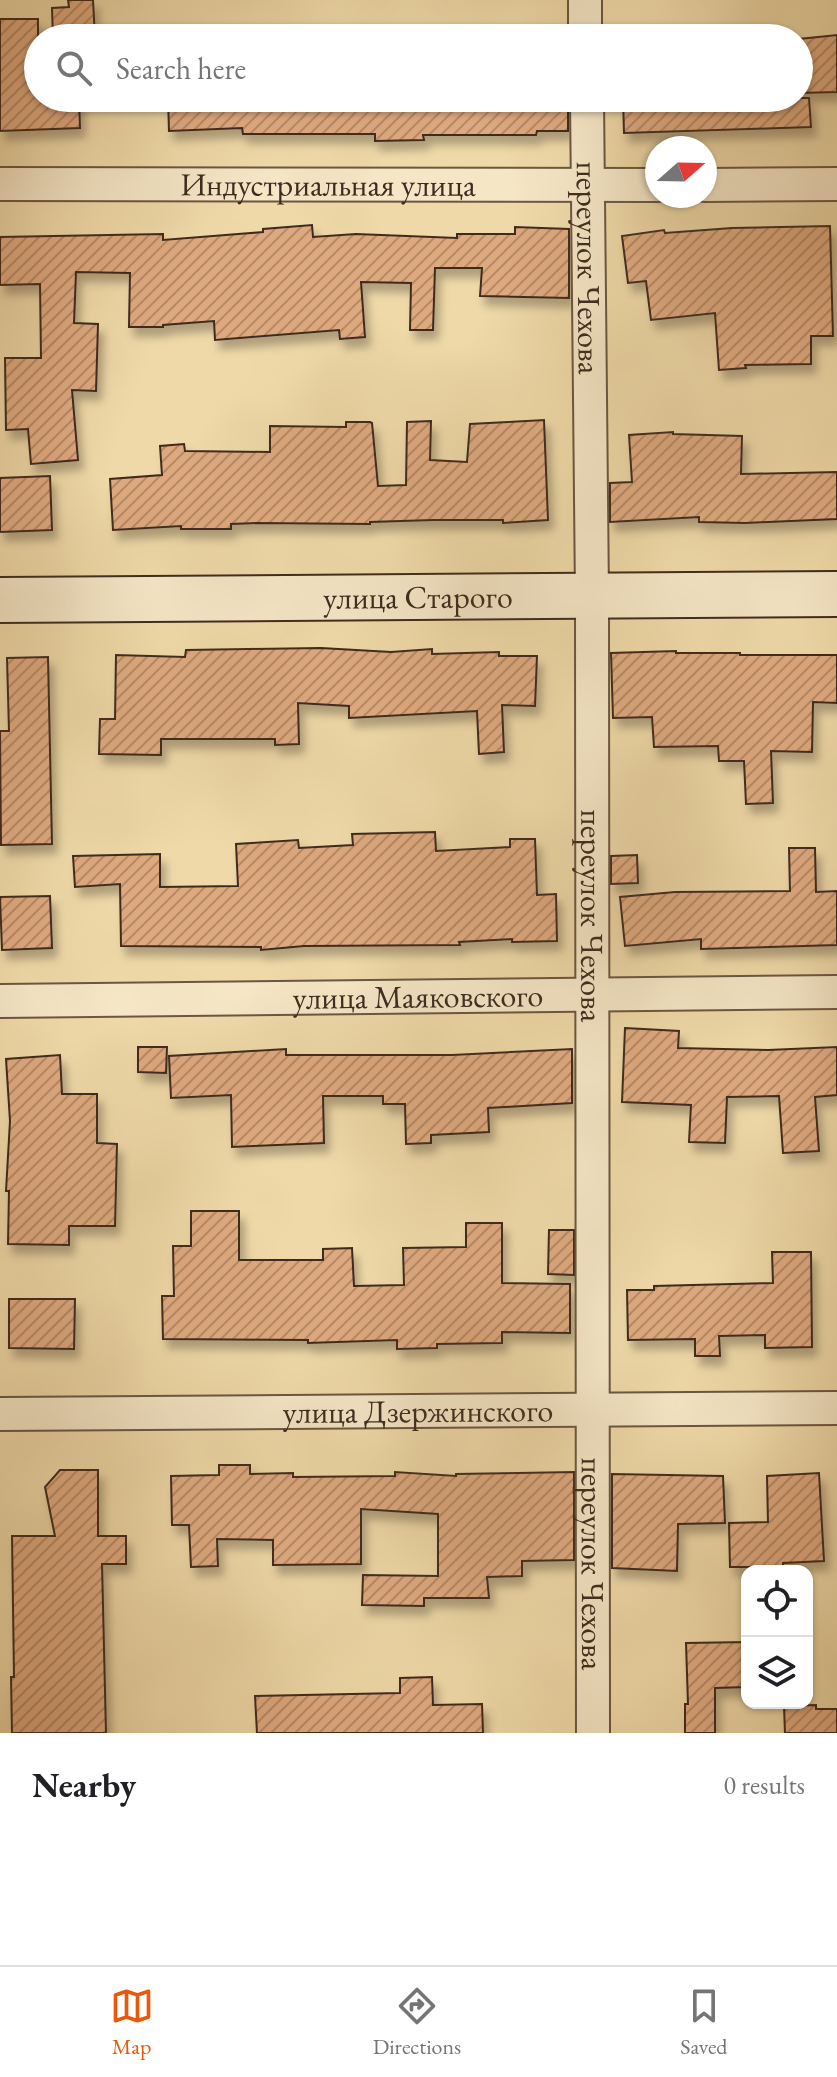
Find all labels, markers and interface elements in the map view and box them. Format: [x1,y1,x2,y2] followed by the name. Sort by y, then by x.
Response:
[24,24,813,112] search box
[52,46,96,90] icon: search
[116,49,246,88] text: Search here
[645,136,717,208] north arrow
[567,161,611,375] street label: переулок Чехова
[180,163,476,206] street label: Индустриальная улица
[323,575,513,619] street label: улица Старого
[571,810,613,1023] street label: переулок Чехова
[292,974,544,1019] street label: улица Маяковского
[283,1389,553,1433] street label: улица Дзержинского
[572,1458,614,1671] street label: переулок Чехова
[741,1565,813,1709] map controls
[741,1565,813,1637] button: locate
[741,1637,813,1709] button: layers
[32,1763,136,1807] text: Nearby
[724,1768,805,1802] text: 0 results
[110,1984,154,2061] tab: Map
[373,1984,461,2061] tab: Directions
[680,1984,727,2061] tab: Saved

